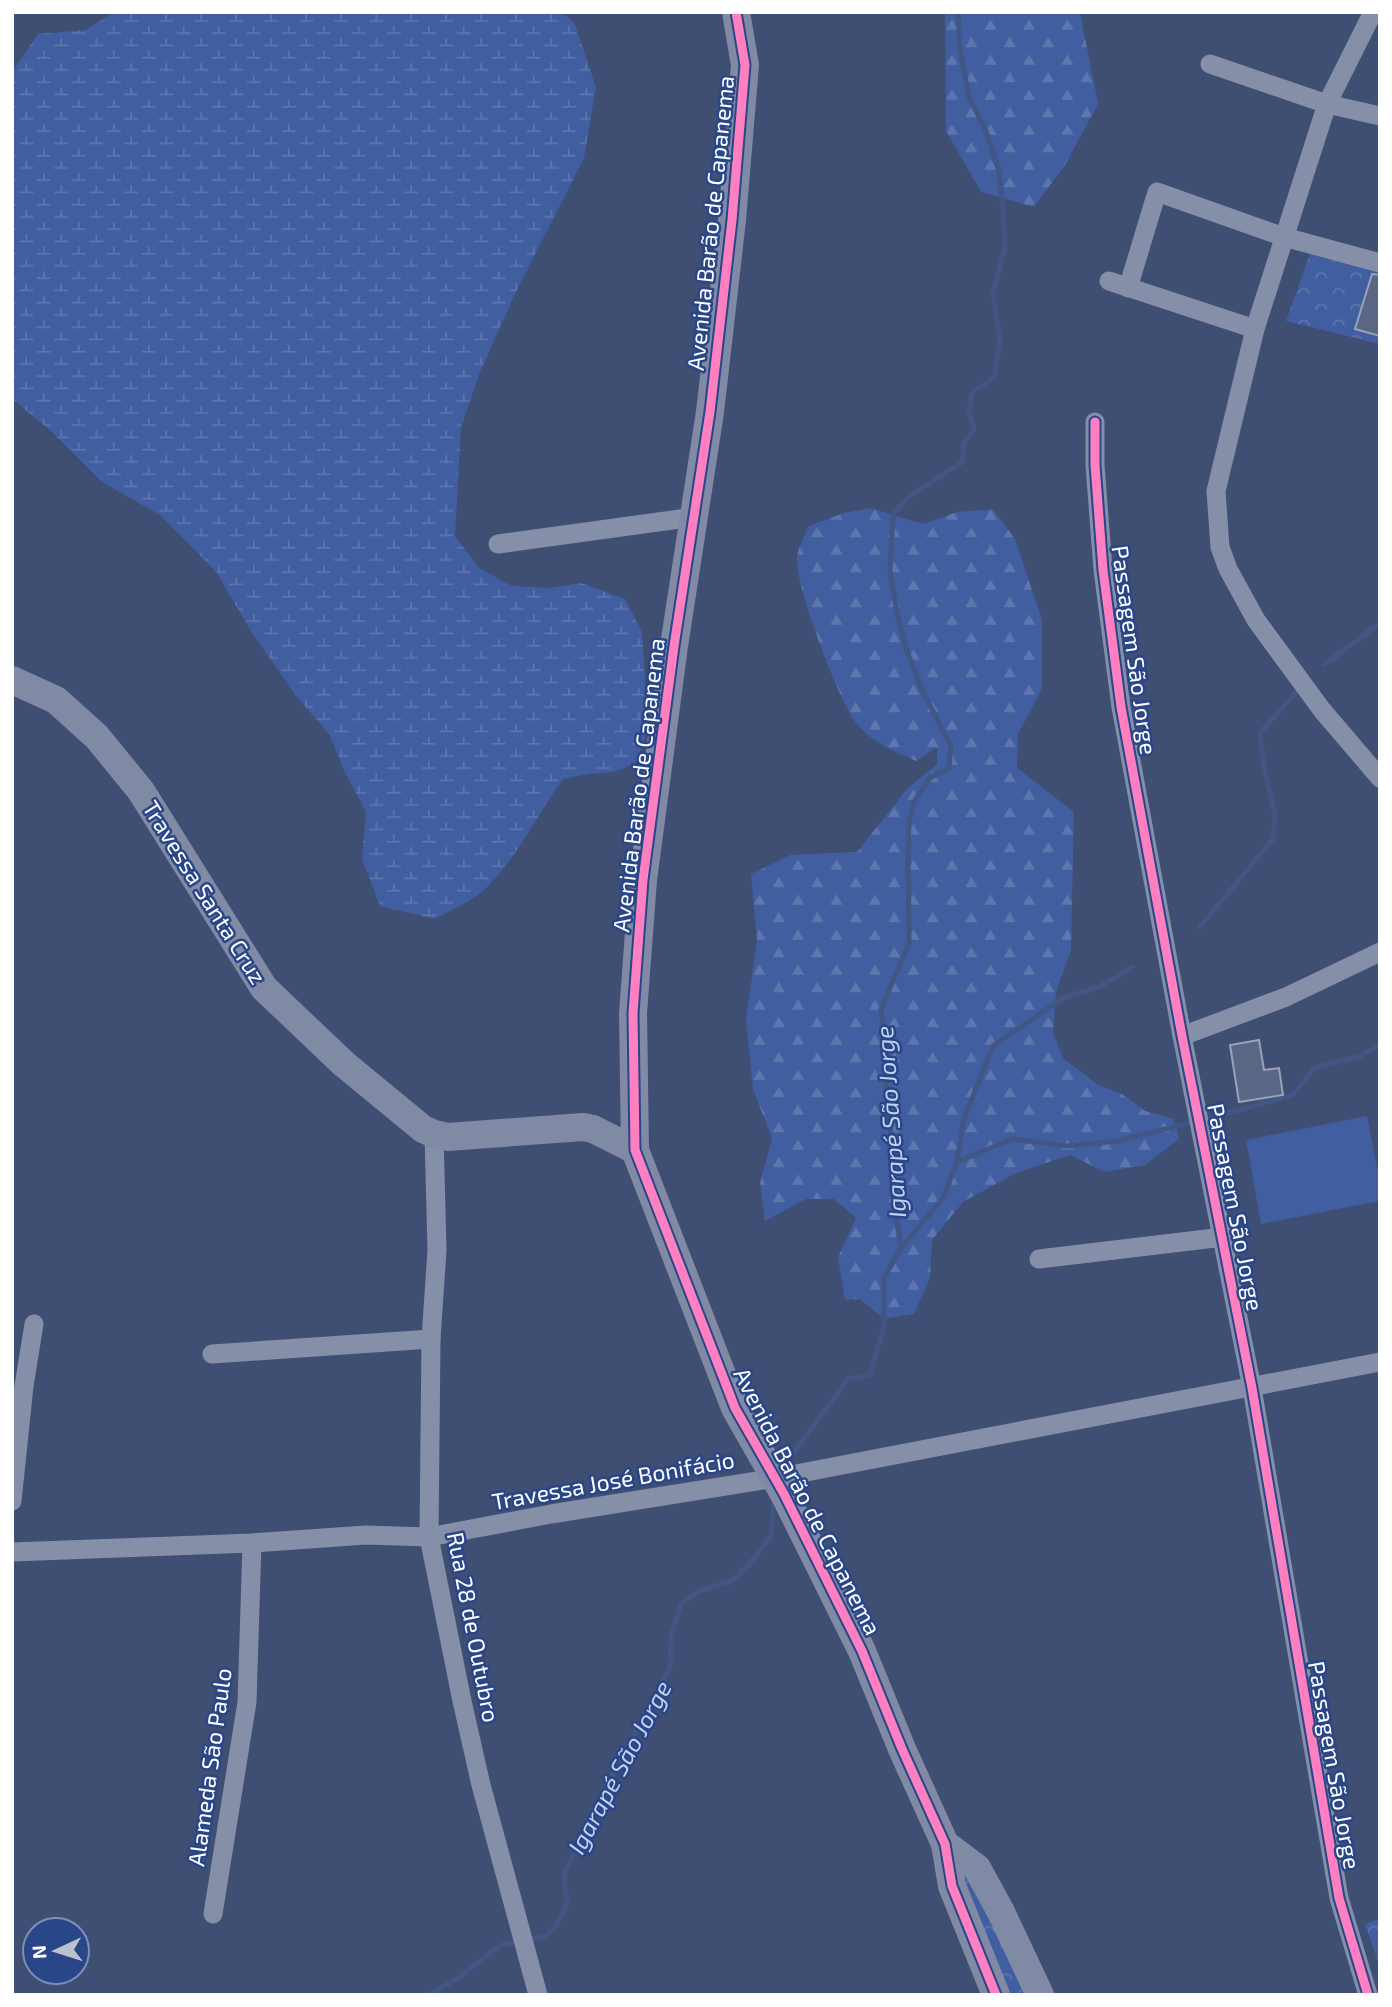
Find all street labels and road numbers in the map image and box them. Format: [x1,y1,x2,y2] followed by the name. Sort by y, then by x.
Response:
[681,74,739,372] street label: Avenida Barão de Capanema
[1106,544,1164,756] street label: Passagem São Jorge
[606,636,670,934] street label: Avenida Barão de Capanema
[137,795,273,989] street label: Travessa Santa Cruz
[1202,1101,1270,1313] street label: Passagem São Jorge
[728,1363,888,1639] street label: Avenida Barão de Capanema
[489,1445,737,1515] street label: Travessa José Bonifácio
[442,1530,506,1724] street label: Rua 28 de Outubro
[1303,1659,1367,1871] street label: Passagem São Jorge
[181,1666,237,1868] street label: Alameda São Paulo

